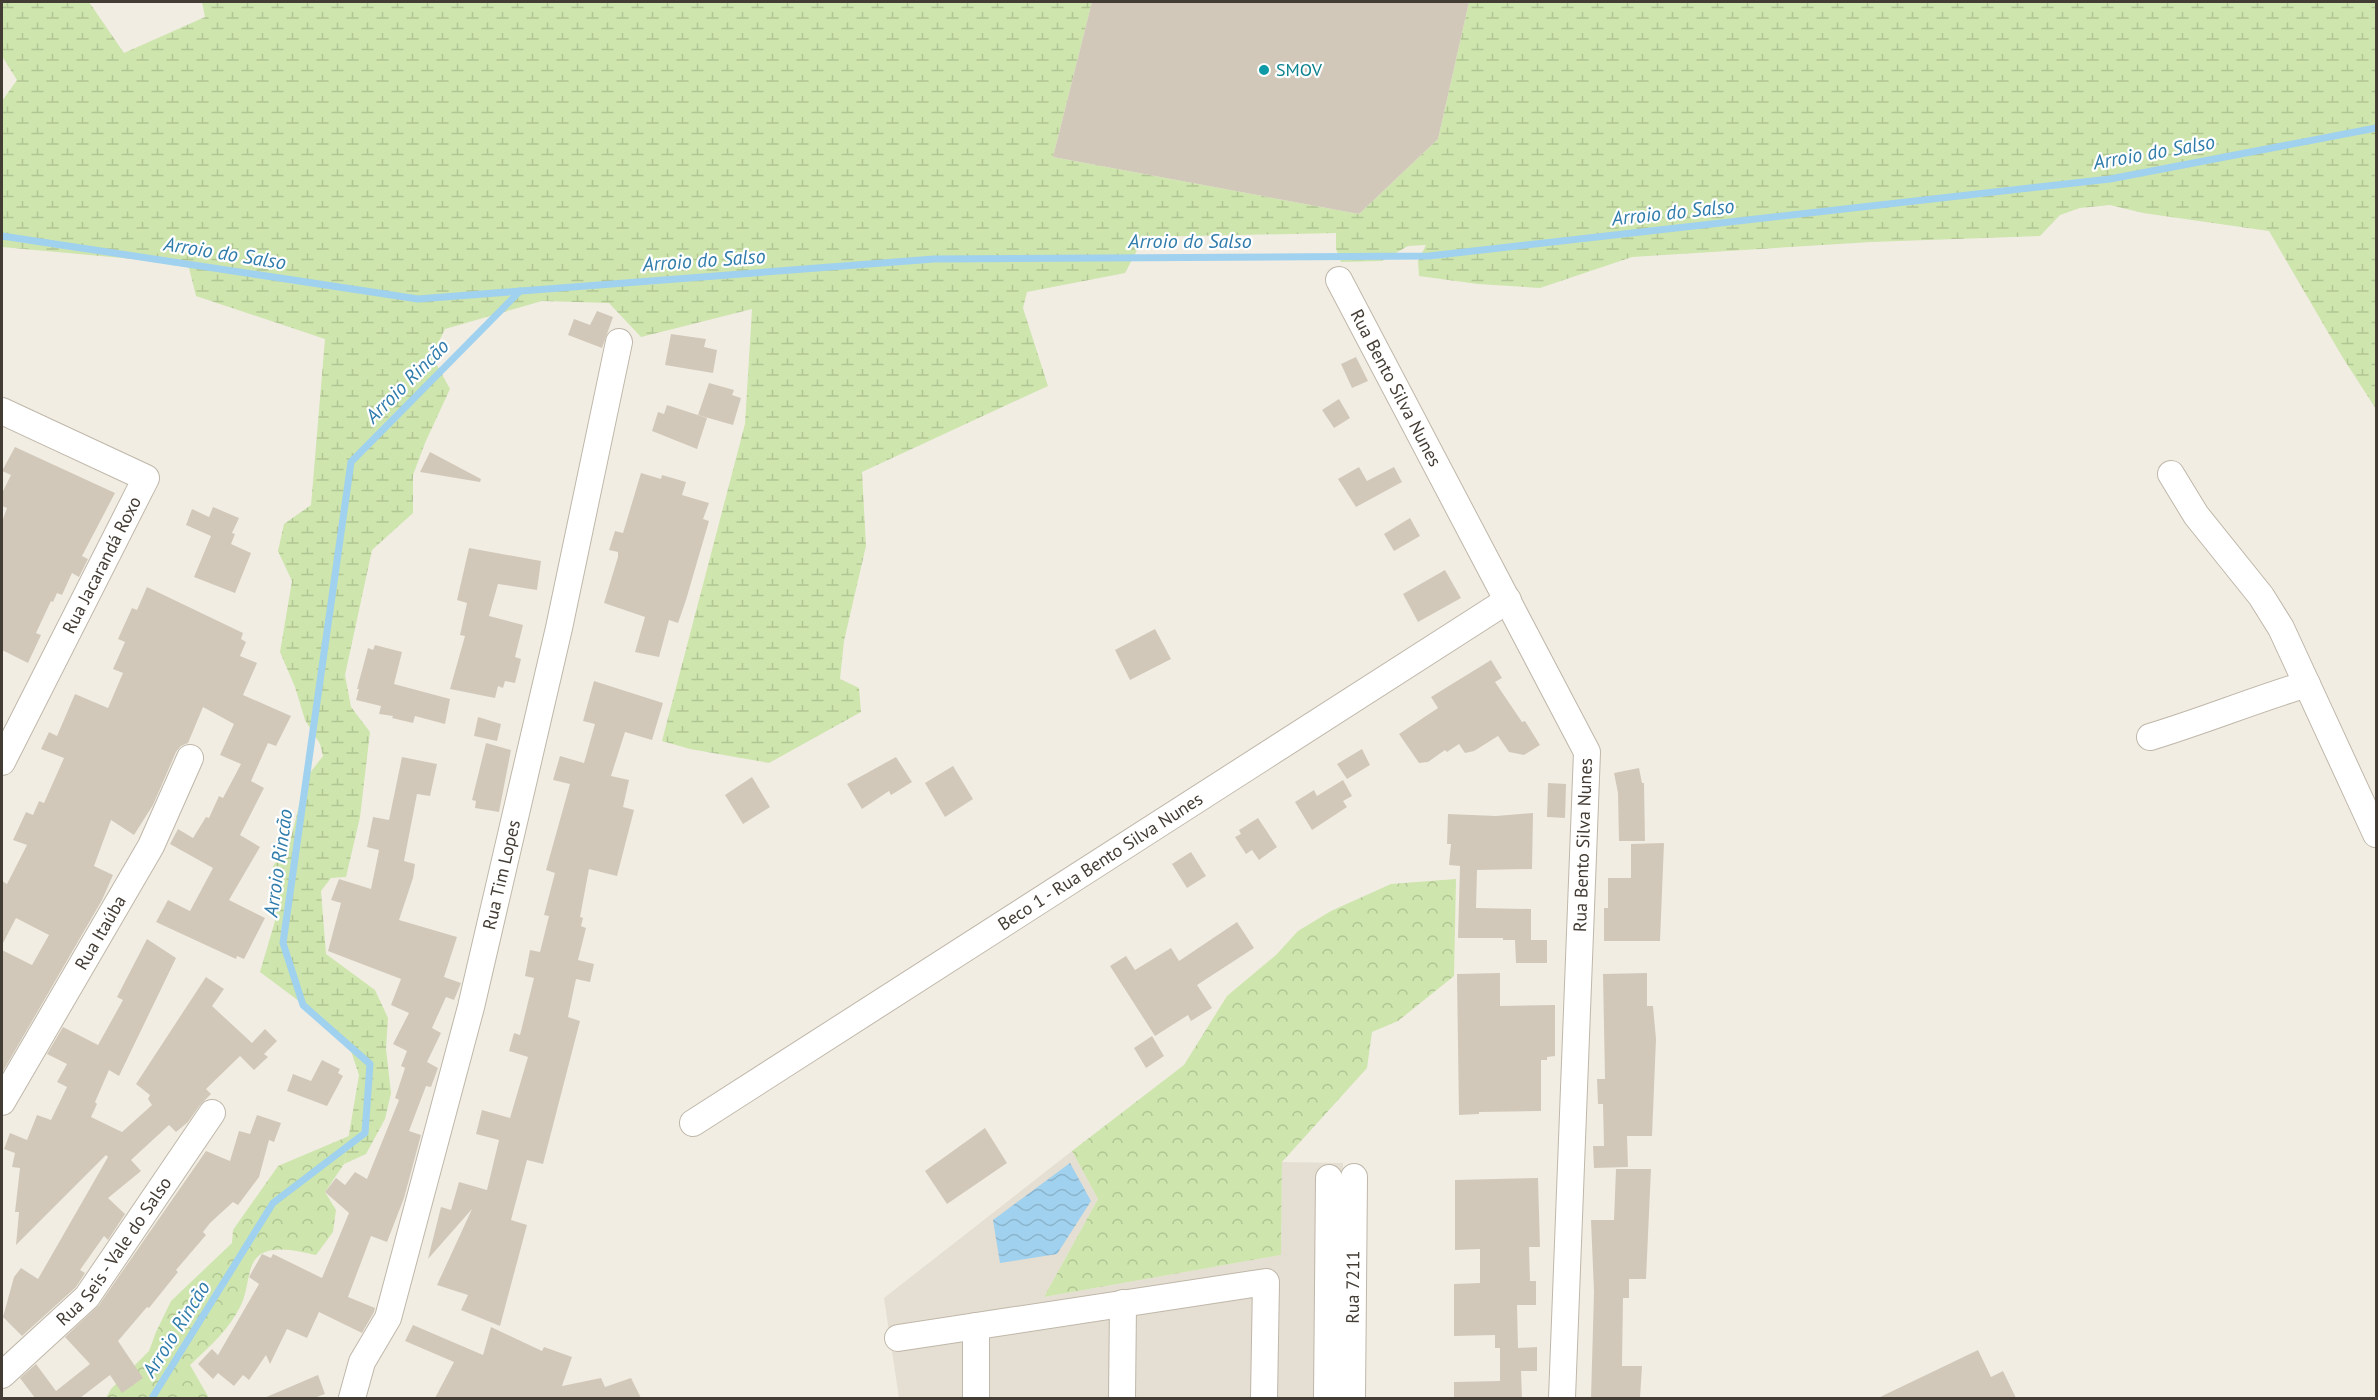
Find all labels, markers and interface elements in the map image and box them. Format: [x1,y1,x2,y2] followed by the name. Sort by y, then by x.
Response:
[1276,58,1323,81] place label: SMOV
[1257,63,1271,77] marker: SMOV
[2090,128,2217,176] water label: Arroio do Salso
[1609,193,1736,231] water label: Arroio do Salso
[1127,228,1252,254] water label: Arroio do Salso
[161,230,288,275] water label: Arroio do Salso
[641,243,766,277] water label: Arroio do Salso
[1345,305,1447,470] street label: Rua Bento Silva Nunes
[359,333,455,429] water label: Arroio Rincão
[57,492,146,637] street label: Rua Jacarandá Roxo
[1568,758,1597,932] street label: Rua Bento Silva Nunes
[993,787,1207,935] street label: Beco 1 - Rua Bento Silva Nunes
[257,807,298,920] water label: Arroio Rincão
[477,818,525,932] street label: Rua Tim Lopes
[69,891,131,974] street label: Rua Itaúba
[51,1172,176,1331] street label: Rua Seis - Vale do Salso
[1341,1250,1364,1324] street label: Rua 7211
[136,1276,216,1383] water label: Arroio Rincão

